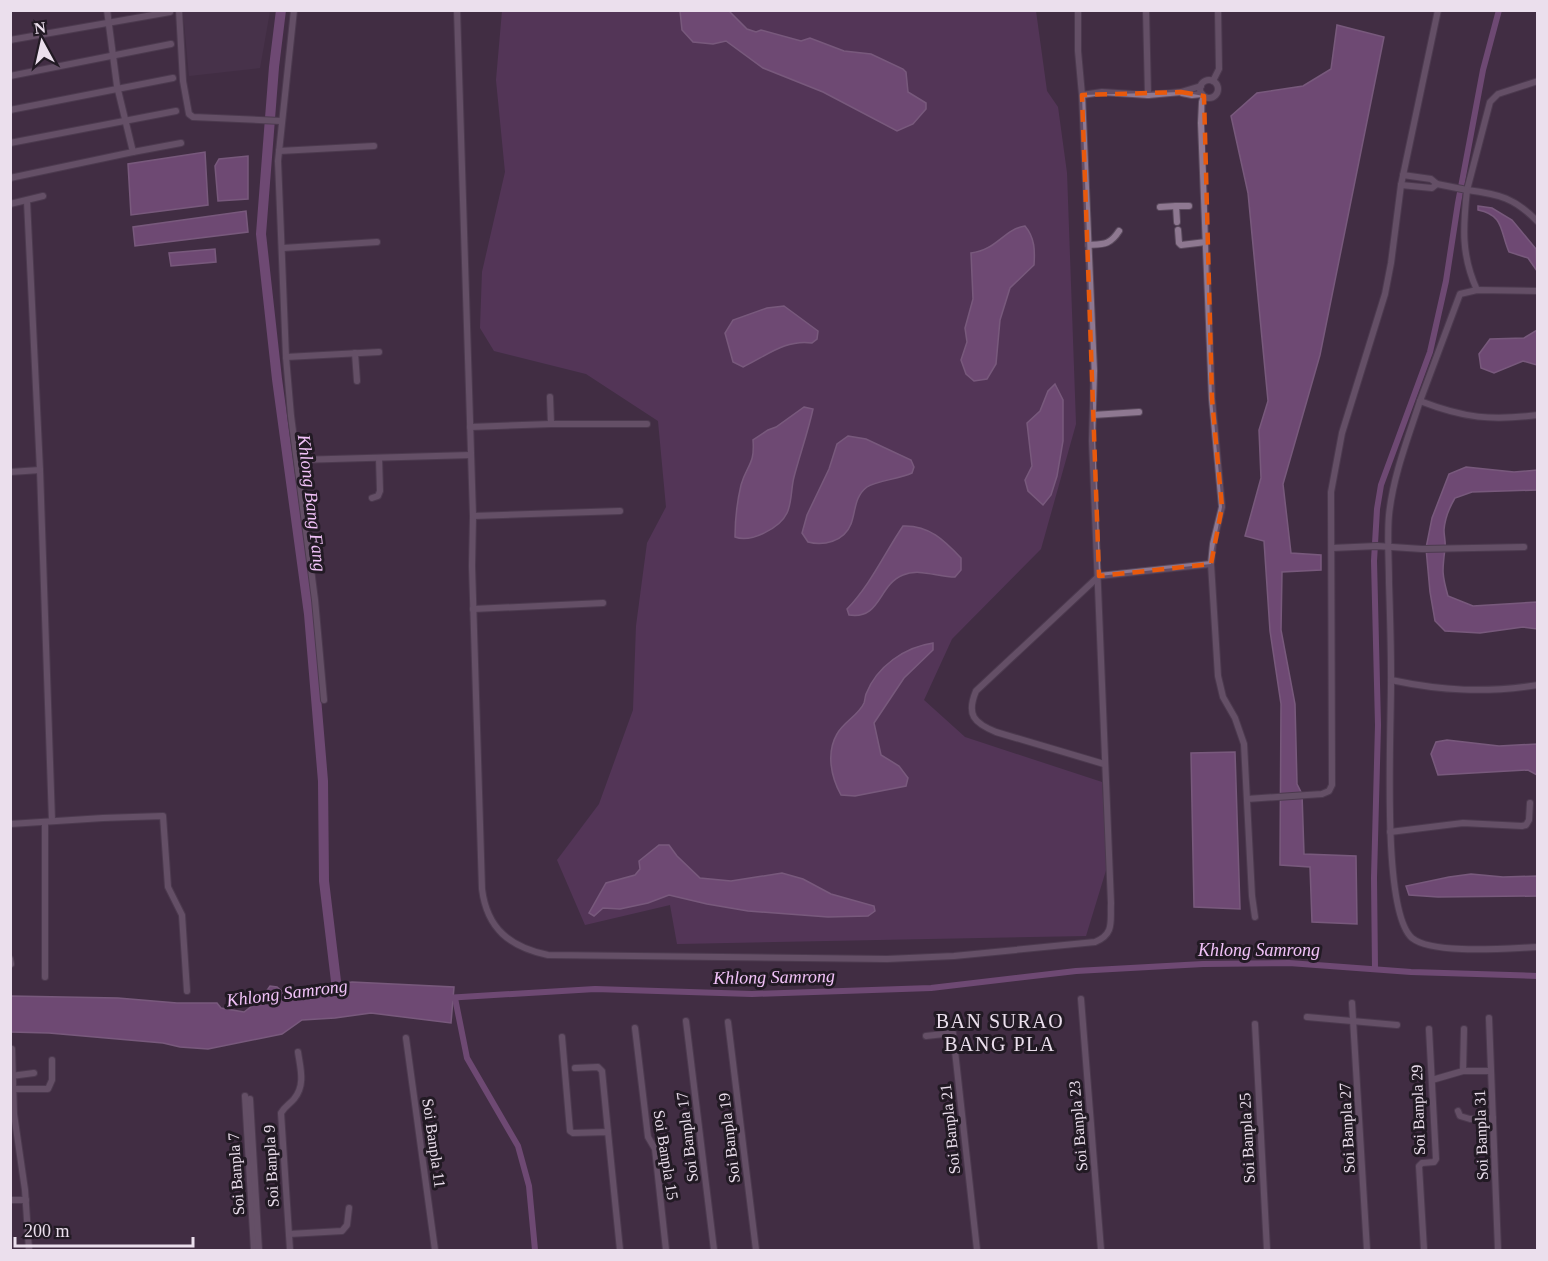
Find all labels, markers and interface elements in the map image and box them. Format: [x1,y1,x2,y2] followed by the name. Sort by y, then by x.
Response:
[12,12,72,72] north arrow
[33,18,47,37] text: N
[294,432,330,573] water label: Khlong Bang Fang
[1197,940,1320,960] water label: Khlong Samrong
[712,966,835,988] water label: Khlong Samrong
[224,976,349,1010] water label: Khlong Samrong
[936,1010,1064,1055] district label: BAN SURAO BANG PLA
[1408,1064,1429,1156] street label: Soi Banpla 29
[1066,1080,1091,1172] street label: Soi Banpla 23
[1336,1082,1359,1174] street label: Soi Banpla 27
[937,1083,964,1175] street label: Soi Banpla 21
[1471,1089,1492,1181] street label: Soi Banpla 31
[673,1091,702,1183] street label: Soi Banpla 17
[715,1092,744,1184] street label: Soi Banpla 19
[1236,1092,1259,1184] street label: Soi Banpla 25
[418,1097,449,1189] street label: Soi Banpla 11
[650,1109,681,1201] street label: Soi Banpla 15
[260,1124,283,1208] street label: Soi Banpla 9
[225,1132,248,1216] street label: Soi Banpla 7
[15,1210,194,1248] scale bar
[24,1221,70,1241] text: 200 m

